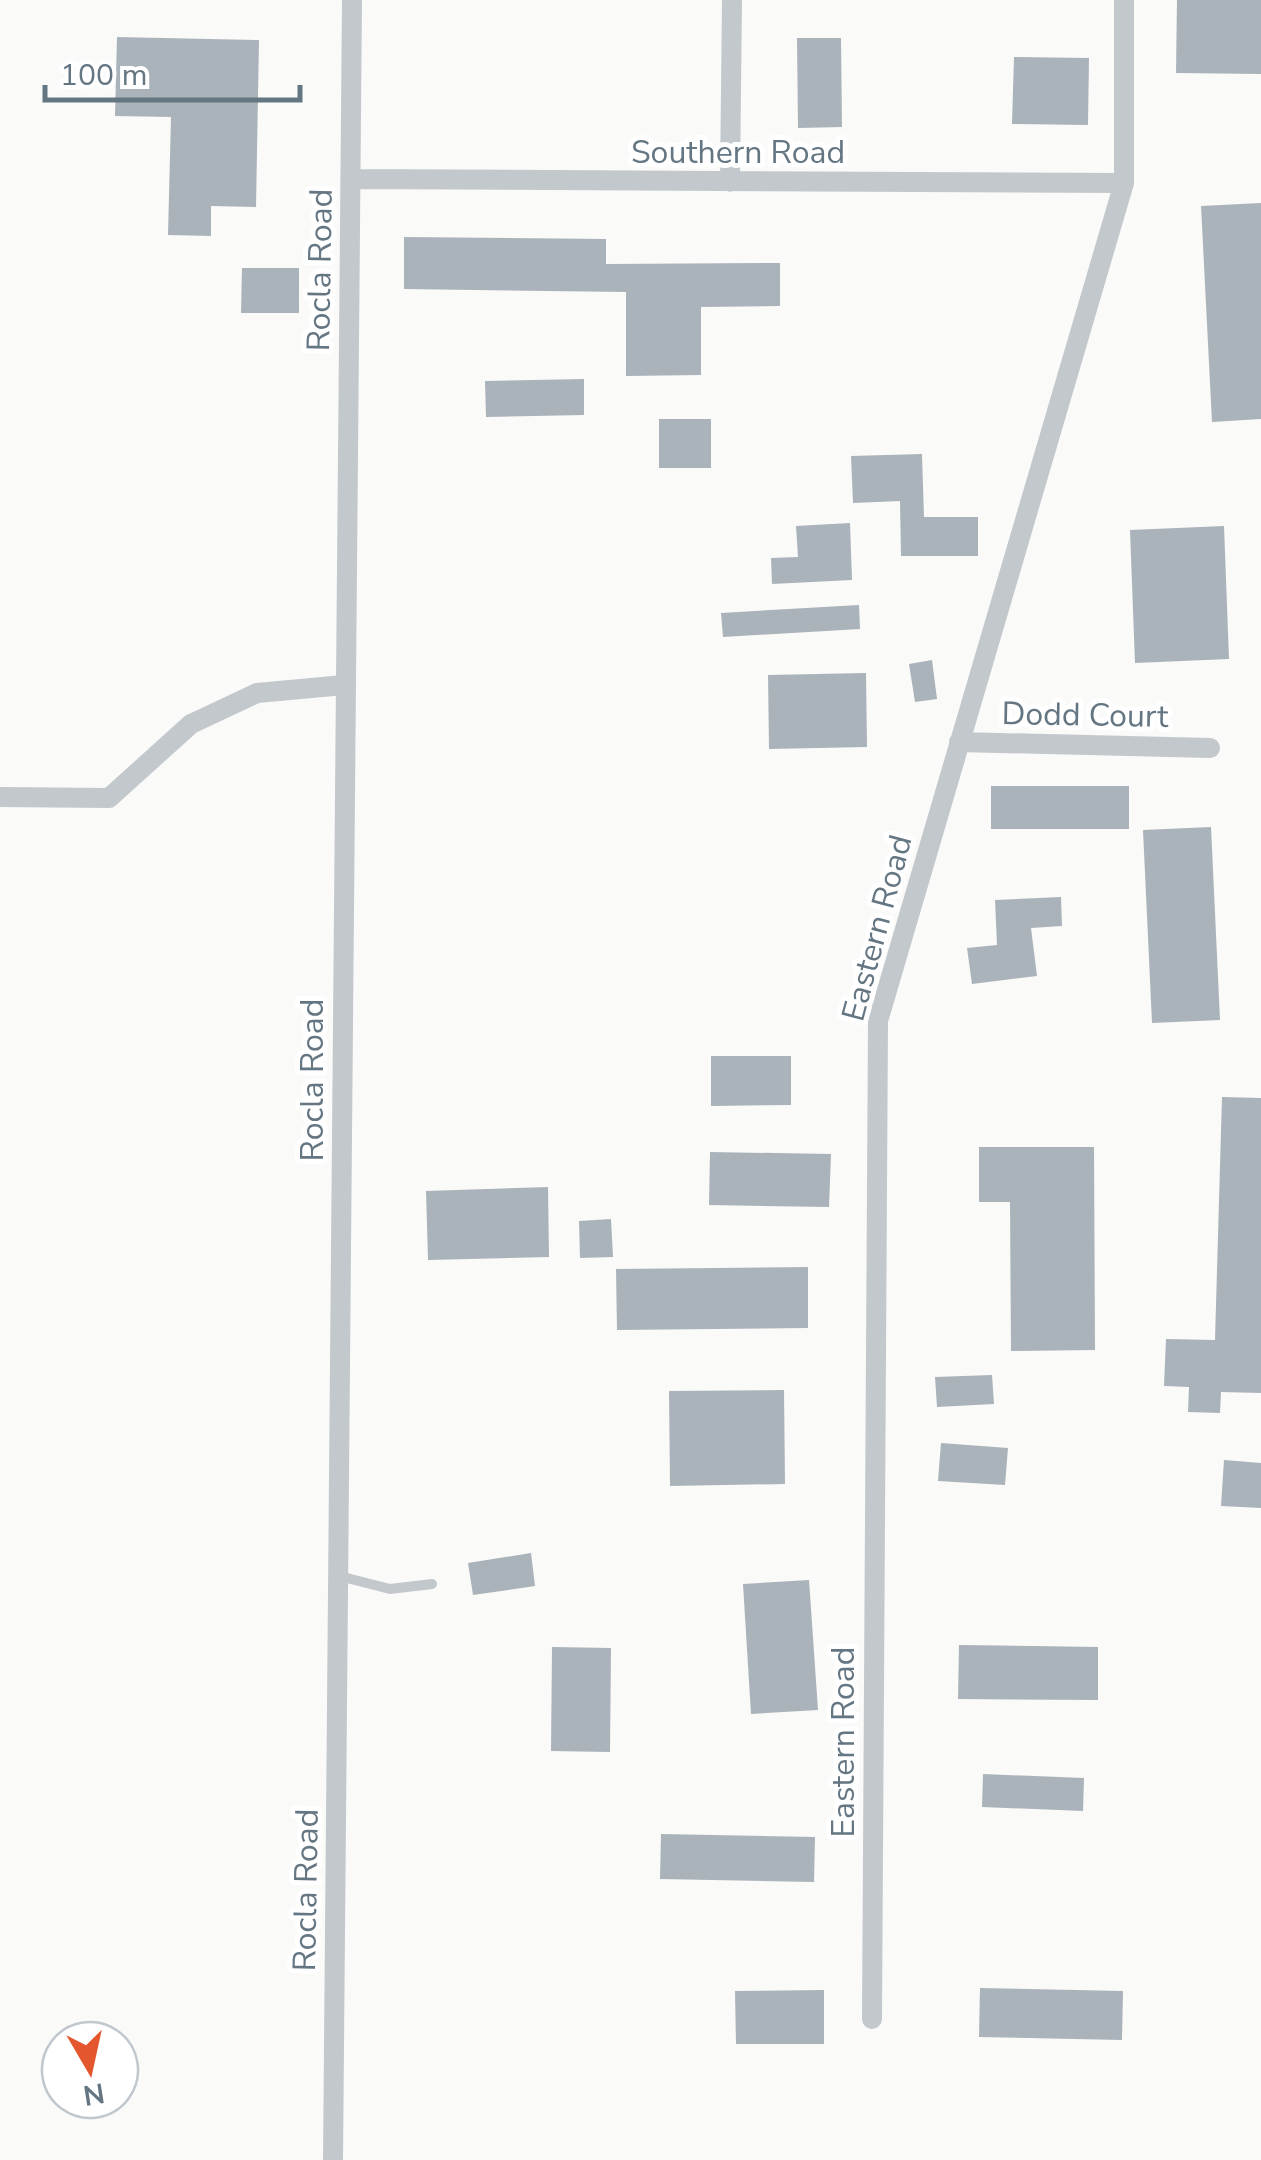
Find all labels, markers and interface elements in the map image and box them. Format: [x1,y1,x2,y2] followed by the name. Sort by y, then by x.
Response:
[45,40,300,102] scale bar
[60,55,147,96] text: 100 m
[631,131,845,174] street label: Southern Road
[297,188,343,352] street label: Rocla Road
[1001,692,1170,738] street label: Dodd Court
[832,830,922,1026] street label: Eastern Road
[291,999,334,1161] street label: Rocla Road
[822,1647,865,1837] street label: Eastern Road
[283,1808,329,1972] street label: Rocla Road
[40,2020,140,2120] north arrow
[80,2073,107,2114] text: N

